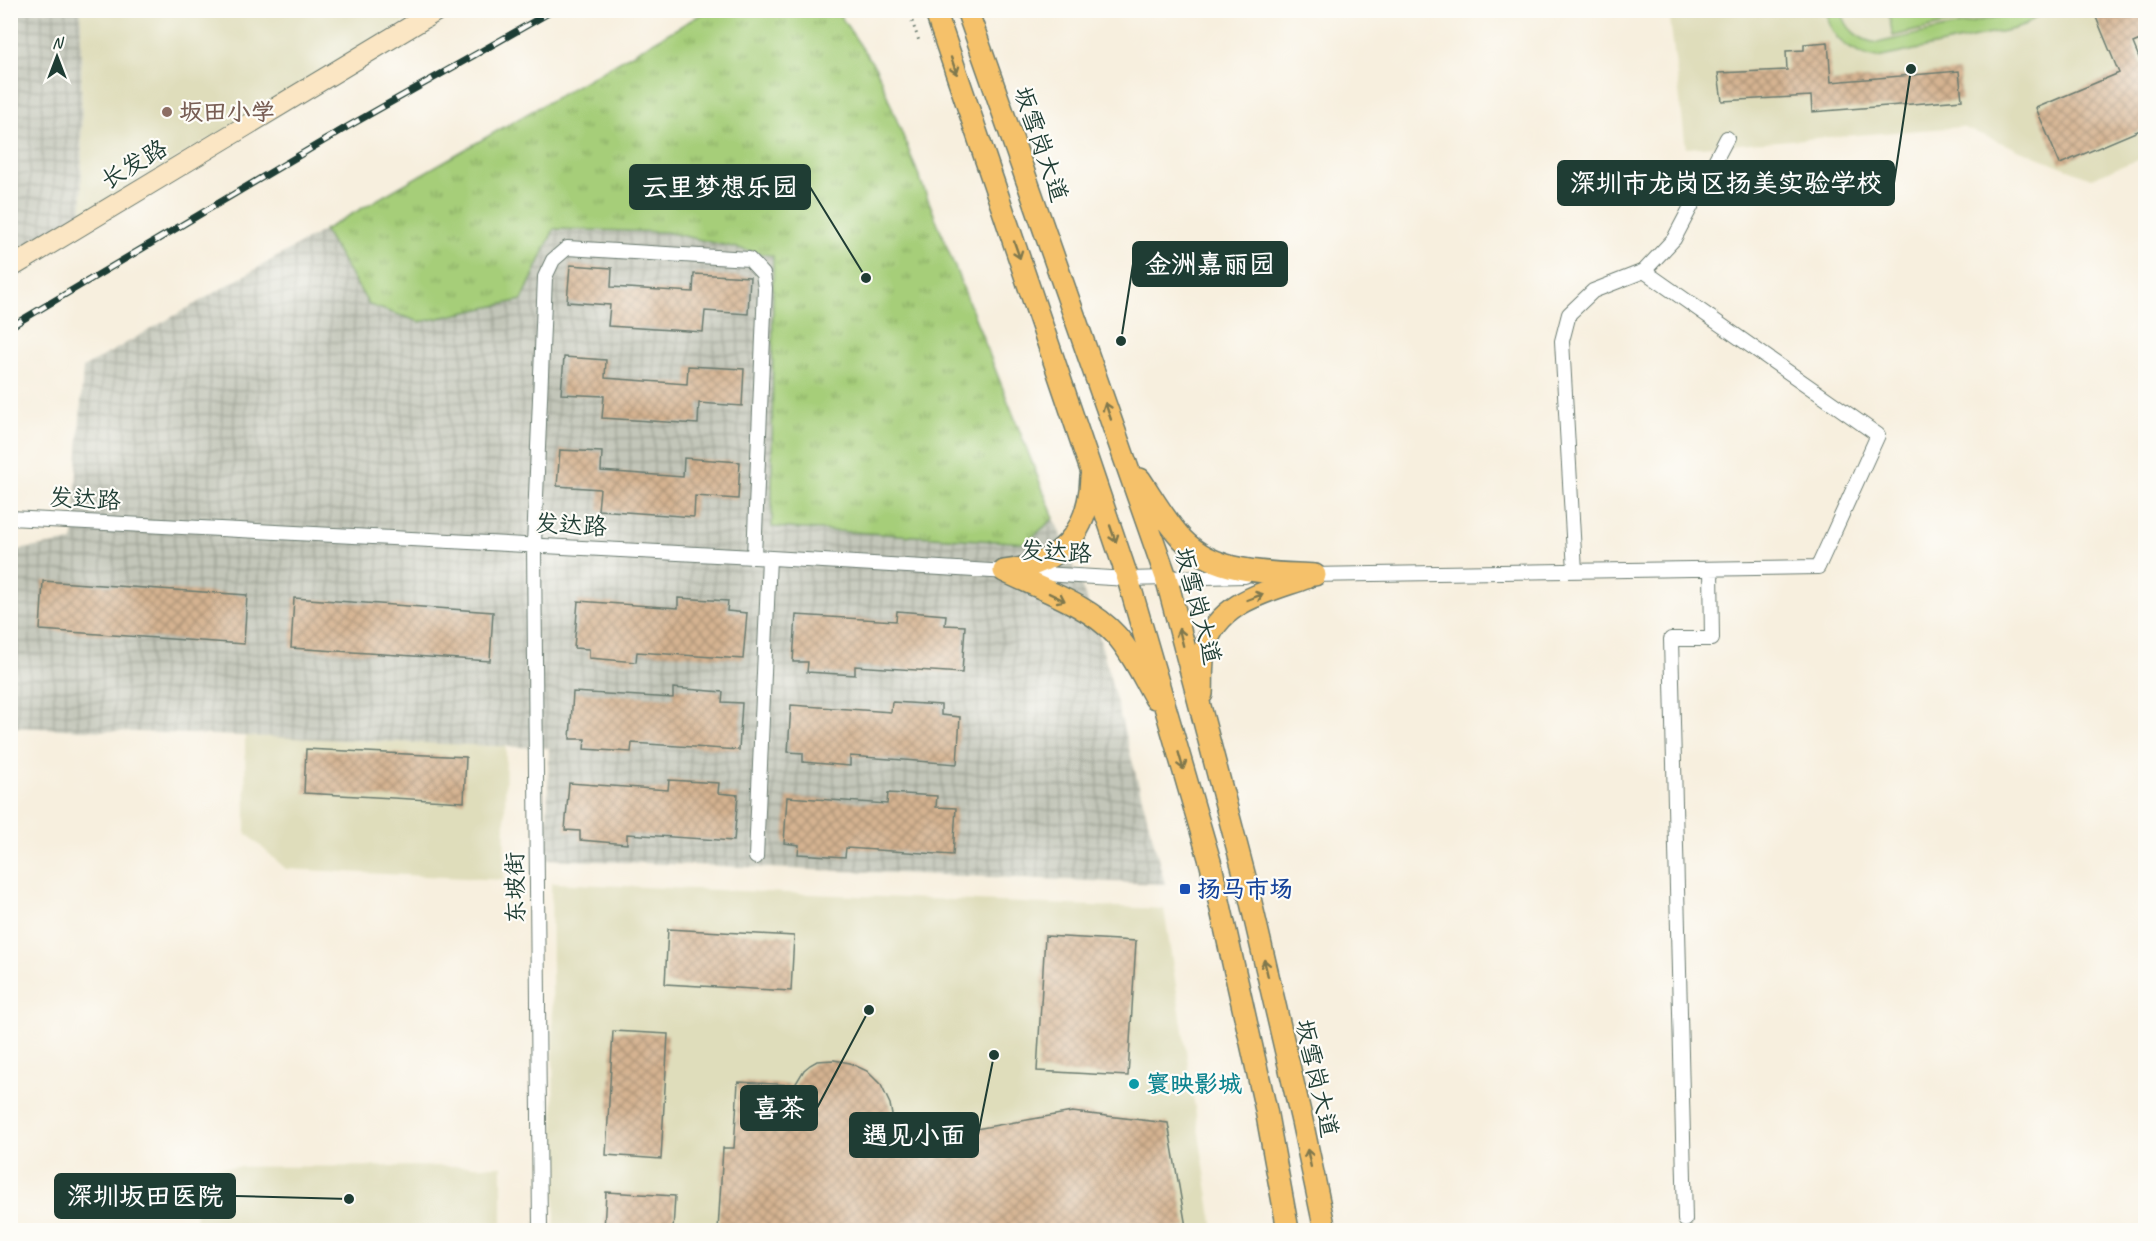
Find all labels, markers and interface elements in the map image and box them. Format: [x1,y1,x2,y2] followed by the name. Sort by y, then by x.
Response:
[27,27,87,87] north arrow
[52,33,65,53] text: N
[949,56,960,75] one-way arrow
[1007,82,1075,206] street label: 坂雪岗大道
[179,97,275,127] place label: 坂田小学
[160,105,174,119] marker: 坂田小学
[95,133,173,195] street label: 长发路
[1558,161,1894,205] callout: 深圳市龙岗区扬美实验学校
[630,165,810,209] callout: 云里梦想乐园
[1570,167,1882,200] text: 深圳市龙岗区扬美实验学校
[642,171,798,204] text: 云里梦想乐园
[1012,240,1023,259] one-way arrow
[1133,242,1287,286] callout: 金洲嘉丽园
[1145,248,1275,281] text: 金洲嘉丽园
[1102,403,1113,421] one-way arrow
[48,482,122,516] street label: 发达路
[534,508,608,542] street label: 发达路
[1109,524,1120,543] one-way arrow
[1019,535,1093,569] street label: 发达路
[1168,544,1228,668] street label: 坂雪岗大道
[1246,590,1264,601] one-way arrow
[1047,591,1065,603] one-way arrow
[1175,628,1186,647] one-way arrow
[1176,752,1187,771] one-way arrow
[499,852,531,924] street label: 东坡街
[1197,874,1293,904] place label: 扬马市场
[1178,882,1192,896] marker: 扬马市场
[1260,959,1271,978] one-way arrow
[1289,1016,1345,1140] street label: 坂雪岗大道
[1146,1069,1242,1099] place label: 寰映影城
[1127,1077,1141,1091] marker: 寰映影城
[741,1086,817,1130] callout: 喜茶
[753,1092,805,1125] text: 喜茶
[850,1113,978,1157] callout: 遇见小面
[862,1119,966,1152] text: 遇见小面
[1303,1149,1315,1168] one-way arrow
[55,1174,235,1218] callout: 深圳坂田医院
[67,1180,223,1213] text: 深圳坂田医院

